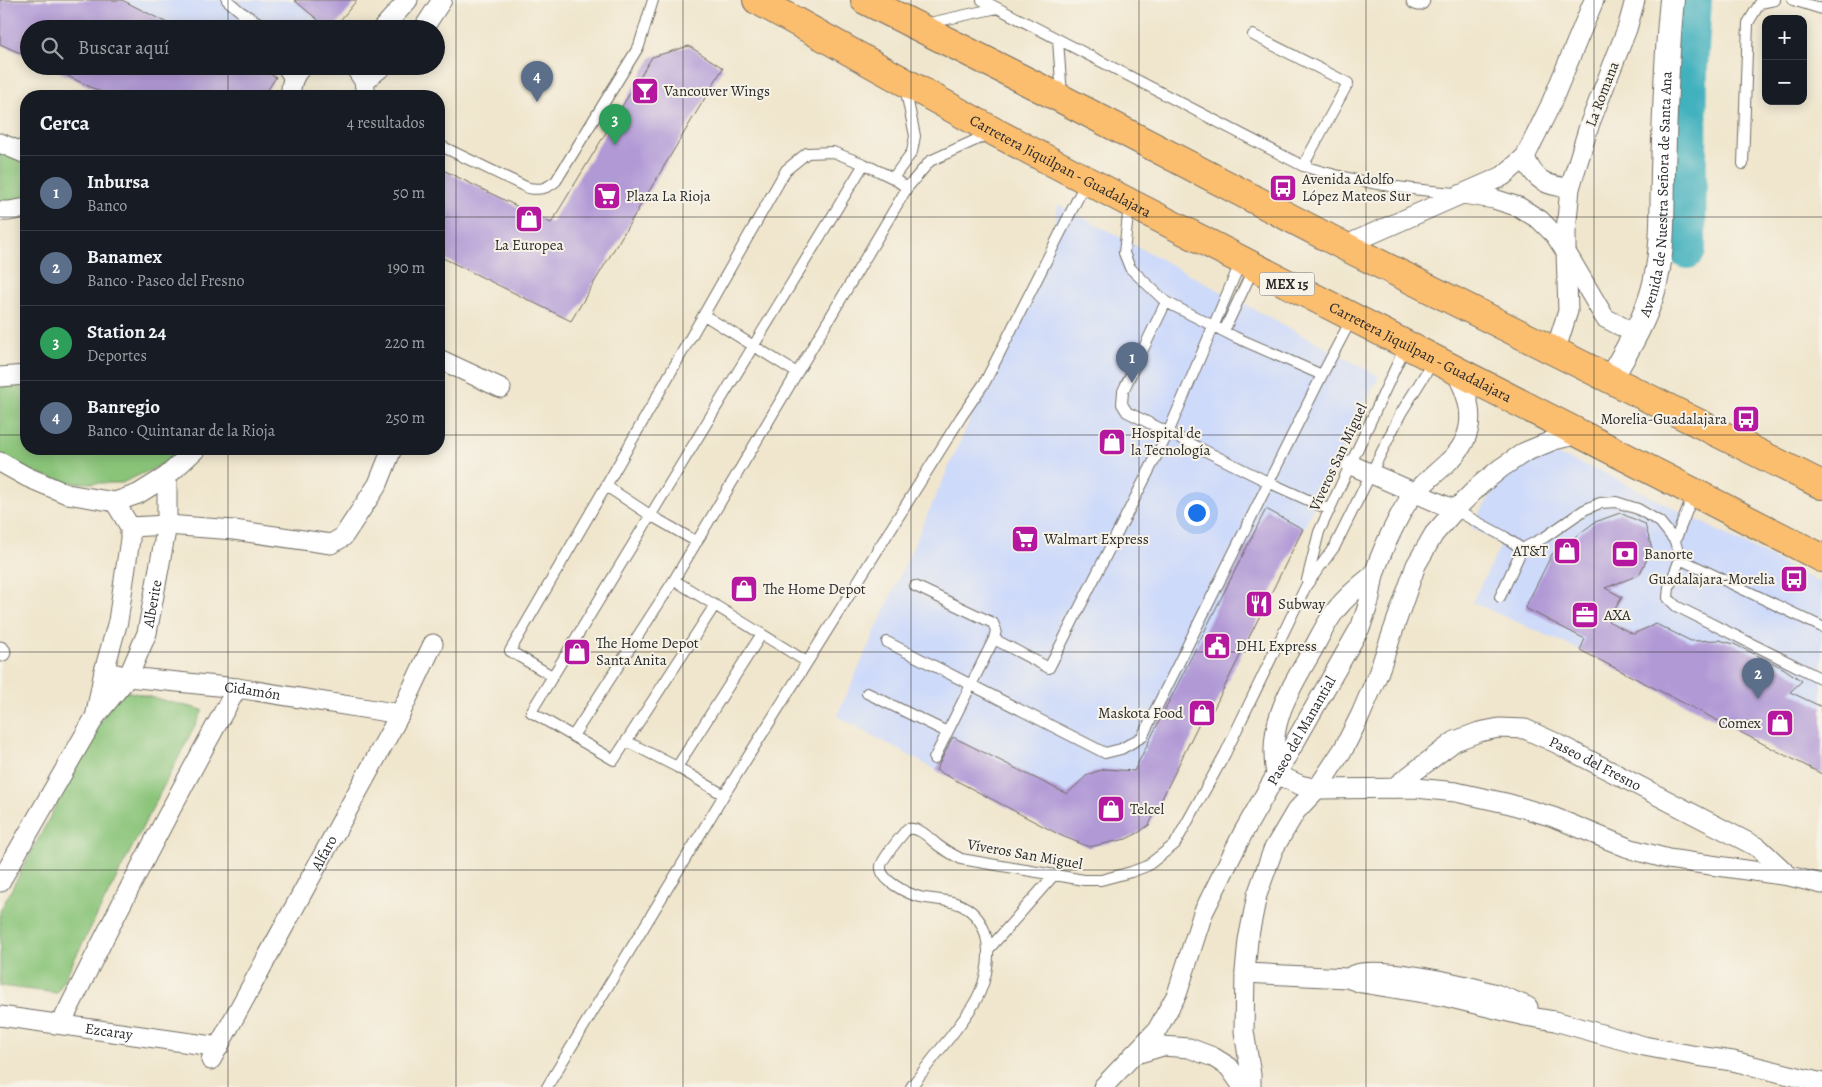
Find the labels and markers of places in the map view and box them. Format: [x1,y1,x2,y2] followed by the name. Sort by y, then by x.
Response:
[521,61,553,102] pin: 4
[630,76,660,106] bar icon: Vancouver Wings
[663,81,770,101] place label: Vancouver Wings
[599,104,631,145] pin: 3
[1301,169,1411,206] place label: Avenida Adolfo López Mateos Sur
[1268,173,1298,203] bus stop icon: Avenida Adolfo López Mateos Sur
[592,181,622,211] supermarket icon: Plaza La Rioja
[626,186,711,206] place label: Plaza La Rioja
[514,204,544,234] shop icon: La Europea
[495,235,563,255] place label: La Europea
[1116,342,1148,383] pin: 1
[1731,404,1761,434] bus stop icon: Morelia-Guadalajara
[1600,409,1727,429] place label: Morelia-Guadalajara
[1131,423,1211,460] place label: Hospital de la Tecnología
[1097,427,1127,457] shop icon: Hospital de la Tecnología
[1010,524,1040,554] supermarket icon: Walmart Express
[1043,529,1149,549] place label: Walmart Express
[1552,536,1582,566] shop icon: AT&T
[1610,539,1640,569] bank icon: Banorte
[1512,541,1549,561] place label: AT&T
[1644,544,1693,564] place label: Banorte
[1779,564,1809,594] bus stop icon: Guadalajara-Morelia
[1649,569,1775,589] place label: Guadalajara-Morelia
[729,574,759,604] shop icon: The Home Depot
[763,579,866,599] place label: The Home Depot
[1244,589,1274,619] restaurant icon: Subway
[1278,594,1325,614] place label: Subway
[1570,600,1600,630] office icon: AXA
[1603,605,1631,625] place label: AXA
[1202,631,1232,661] public building icon: DHL Express
[596,633,699,670] place label: The Home Depot Santa Anita
[1236,636,1317,656] place label: DHL Express
[562,637,592,667] shop icon: The Home Depot Santa Anita
[1742,658,1774,699] pin: 2
[1187,698,1217,728] shop icon: Maskota Food
[1098,703,1184,723] place label: Maskota Food
[1765,708,1795,738] shop icon: Comex
[1718,713,1761,733] place label: Comex
[1096,794,1126,824] shop icon: Telcel
[1130,799,1165,819] place label: Telcel

